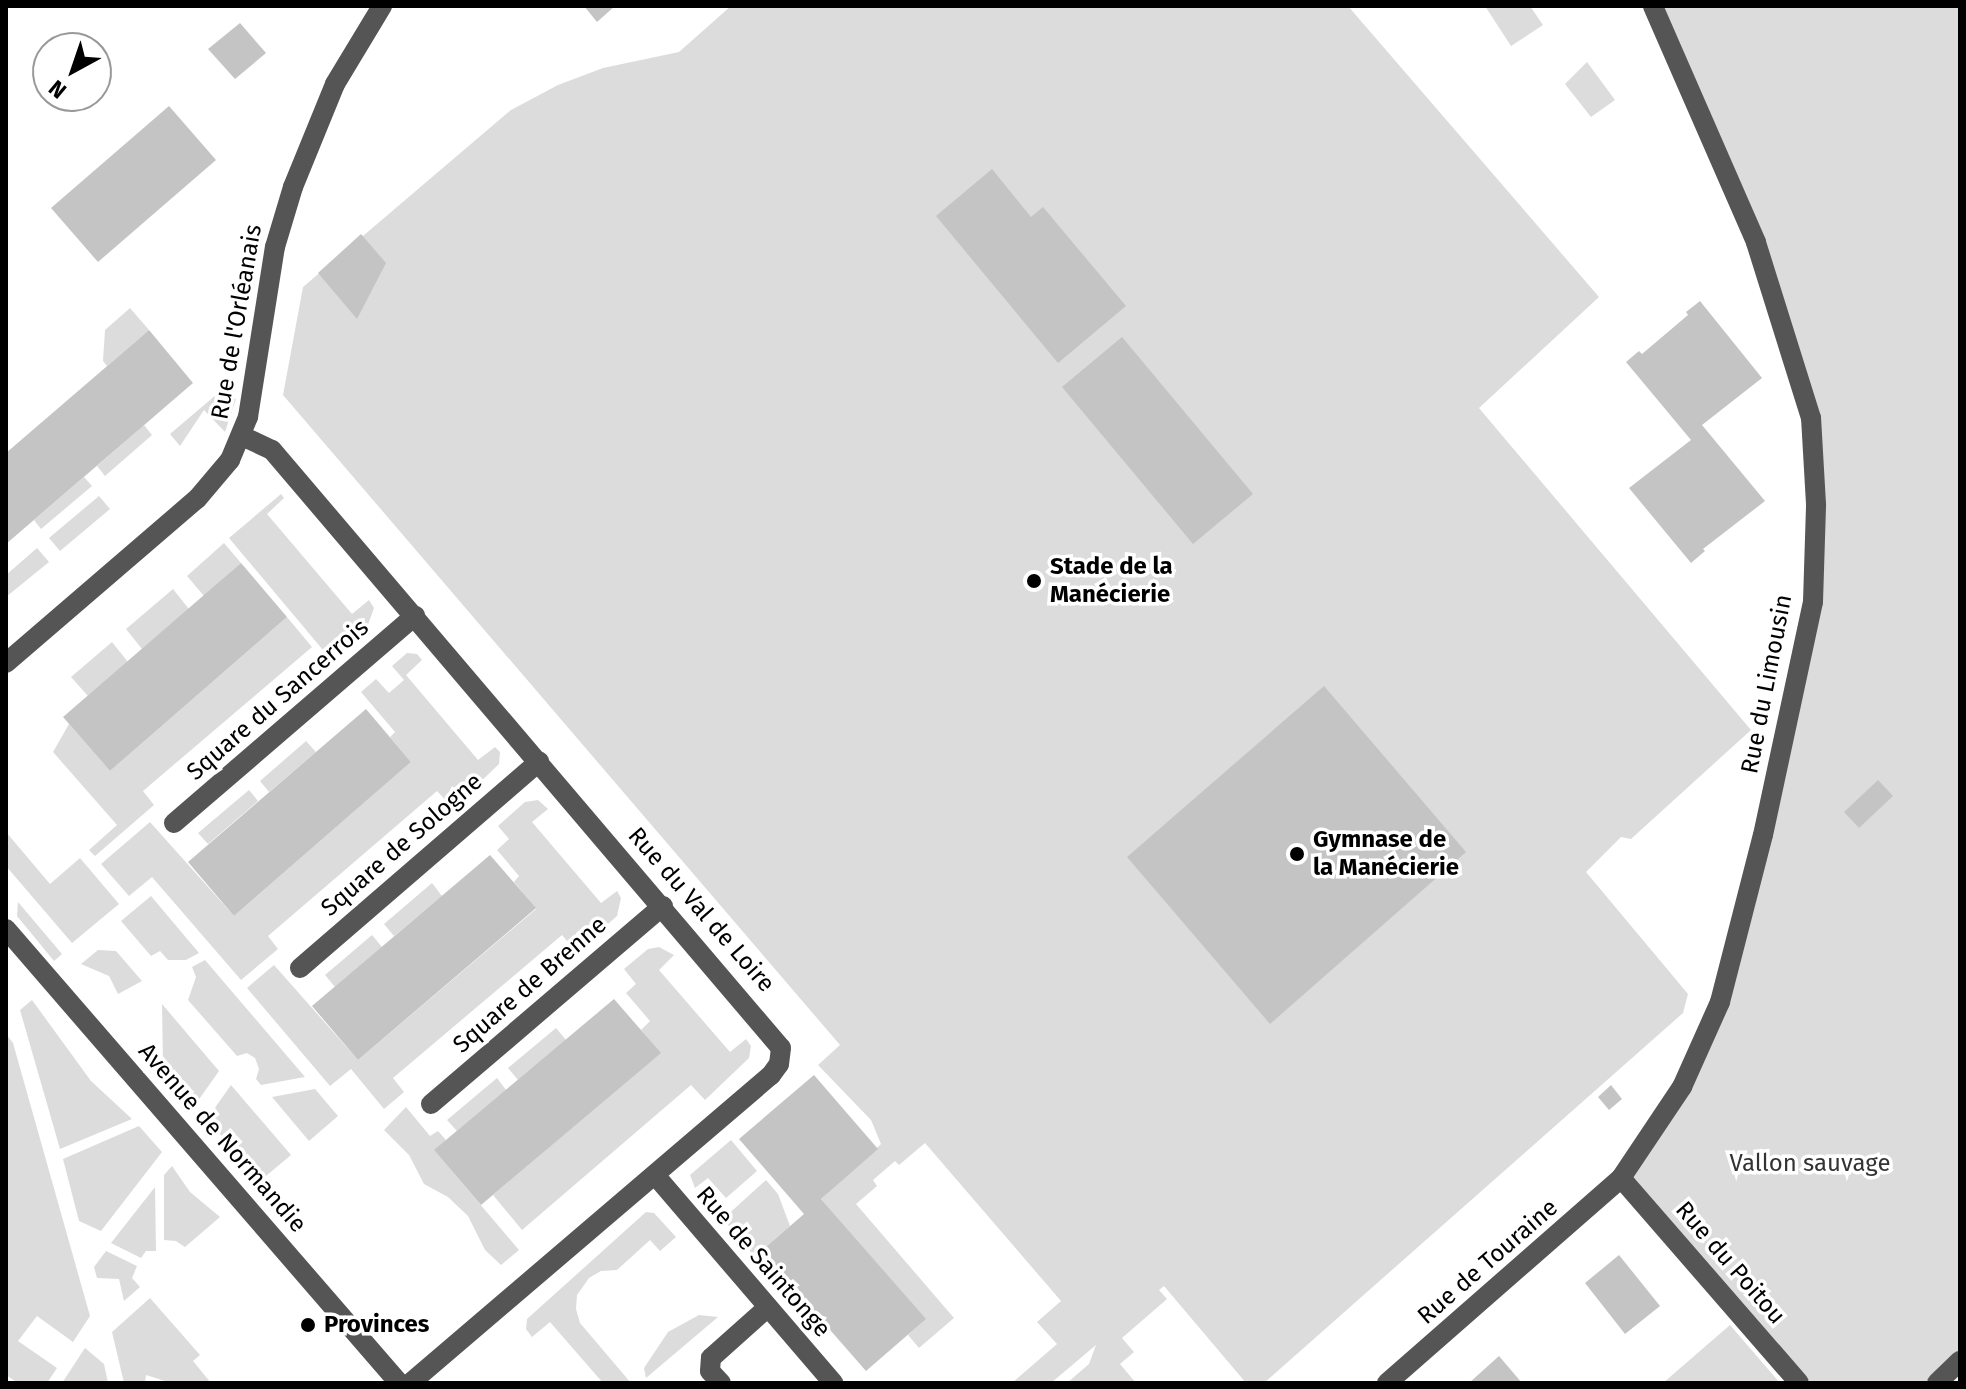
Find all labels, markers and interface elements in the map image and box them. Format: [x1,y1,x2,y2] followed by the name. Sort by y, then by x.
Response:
[32,32,112,112] north arrow
[43,74,72,104] text: N
[206,222,268,422] street label: Rue de l'Orléanais
[1050,553,1173,609] place label: Stade de la Manécierie
[1025,572,1043,590] marker: Stade de la Manécierie
[1736,592,1798,776] street label: Rue du Limousin
[181,613,375,787] street label: Square du Sancerrois
[316,767,488,923] street label: Square de Sologne
[622,822,780,998] street label: Rue du Val de Loire
[1313,826,1459,882] place label: Gymnase de la Manécierie
[1288,845,1306,863] marker: Gymnase de la Manécierie
[447,911,613,1059] street label: Square de Brenne
[132,1037,312,1239] street label: Avenue de Normandie
[1730,1150,1890,1178] park label: Vallon sauvage
[690,1181,836,1343] street label: Rue de Saintonge
[1412,1193,1564,1331] street label: Rue de Touraine
[1669,1196,1791,1330] street label: Rue du Poitou
[324,1311,429,1339] place label: Provinces
[299,1316,317,1334] marker: Provinces

